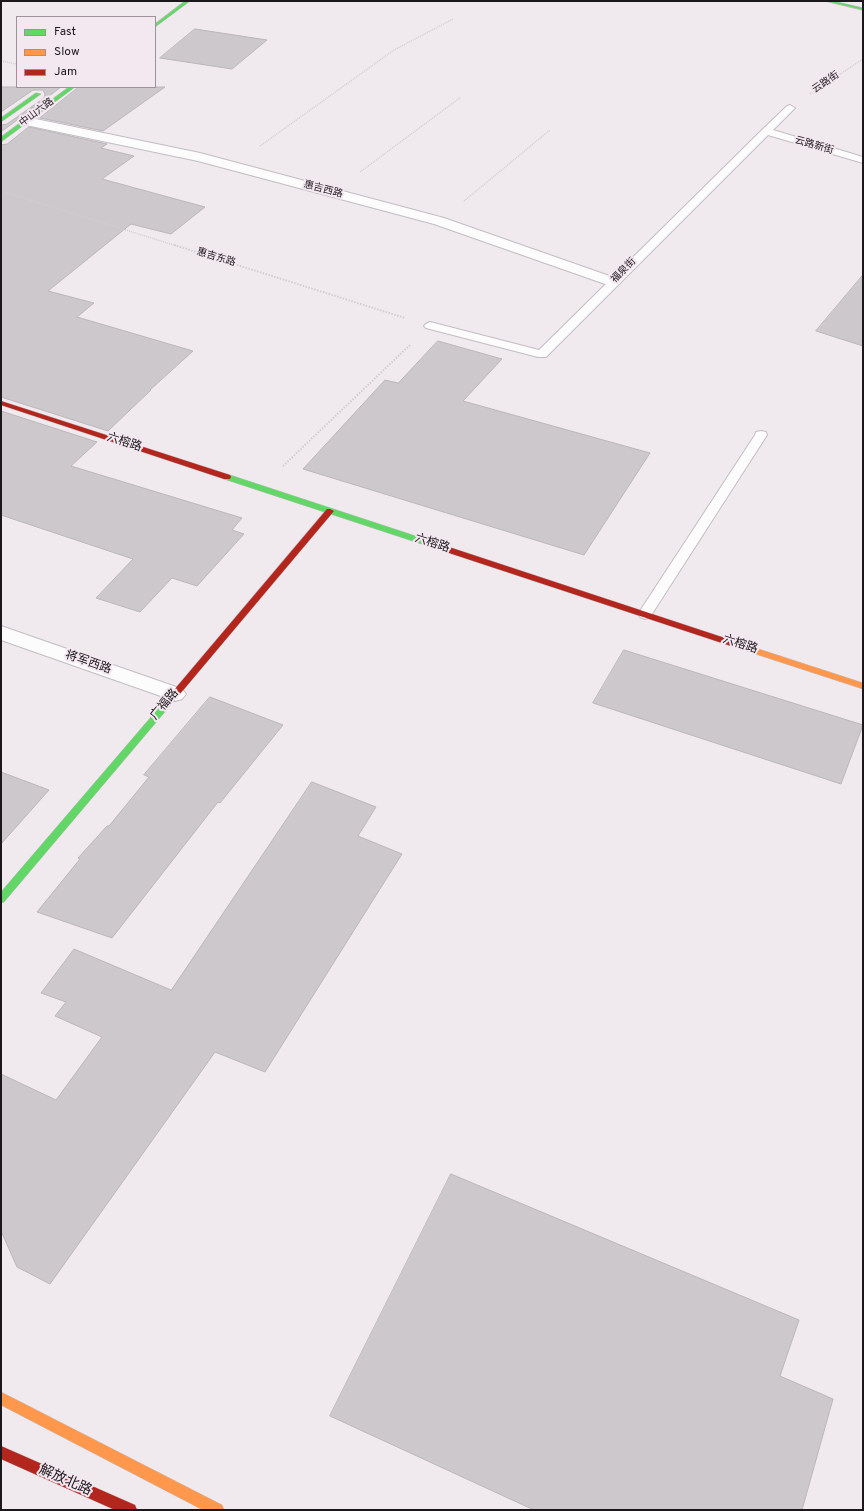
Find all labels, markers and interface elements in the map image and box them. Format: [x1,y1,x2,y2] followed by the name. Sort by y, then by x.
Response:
[16,16,156,88] legend
[54,24,76,40] text: Fast
[54,44,80,60] text: Slow
[54,64,77,80] text: Jam
[810,70,842,96] street label: 云路街
[17,96,57,130] street label: 中山六路
[793,135,835,157] street label: 云路新街
[302,179,344,201] street label: 惠吉西路
[195,246,237,270] street label: 惠吉东路
[609,256,639,286] street label: 福泉街
[105,431,143,455] street label: 六榕路
[413,532,451,556] street label: 六榕路
[721,633,759,657] street label: 六榕路
[63,648,113,678] street label: 将军西路
[148,687,182,723] street label: 广福路
[36,1462,94,1500] street label: 解放北路

